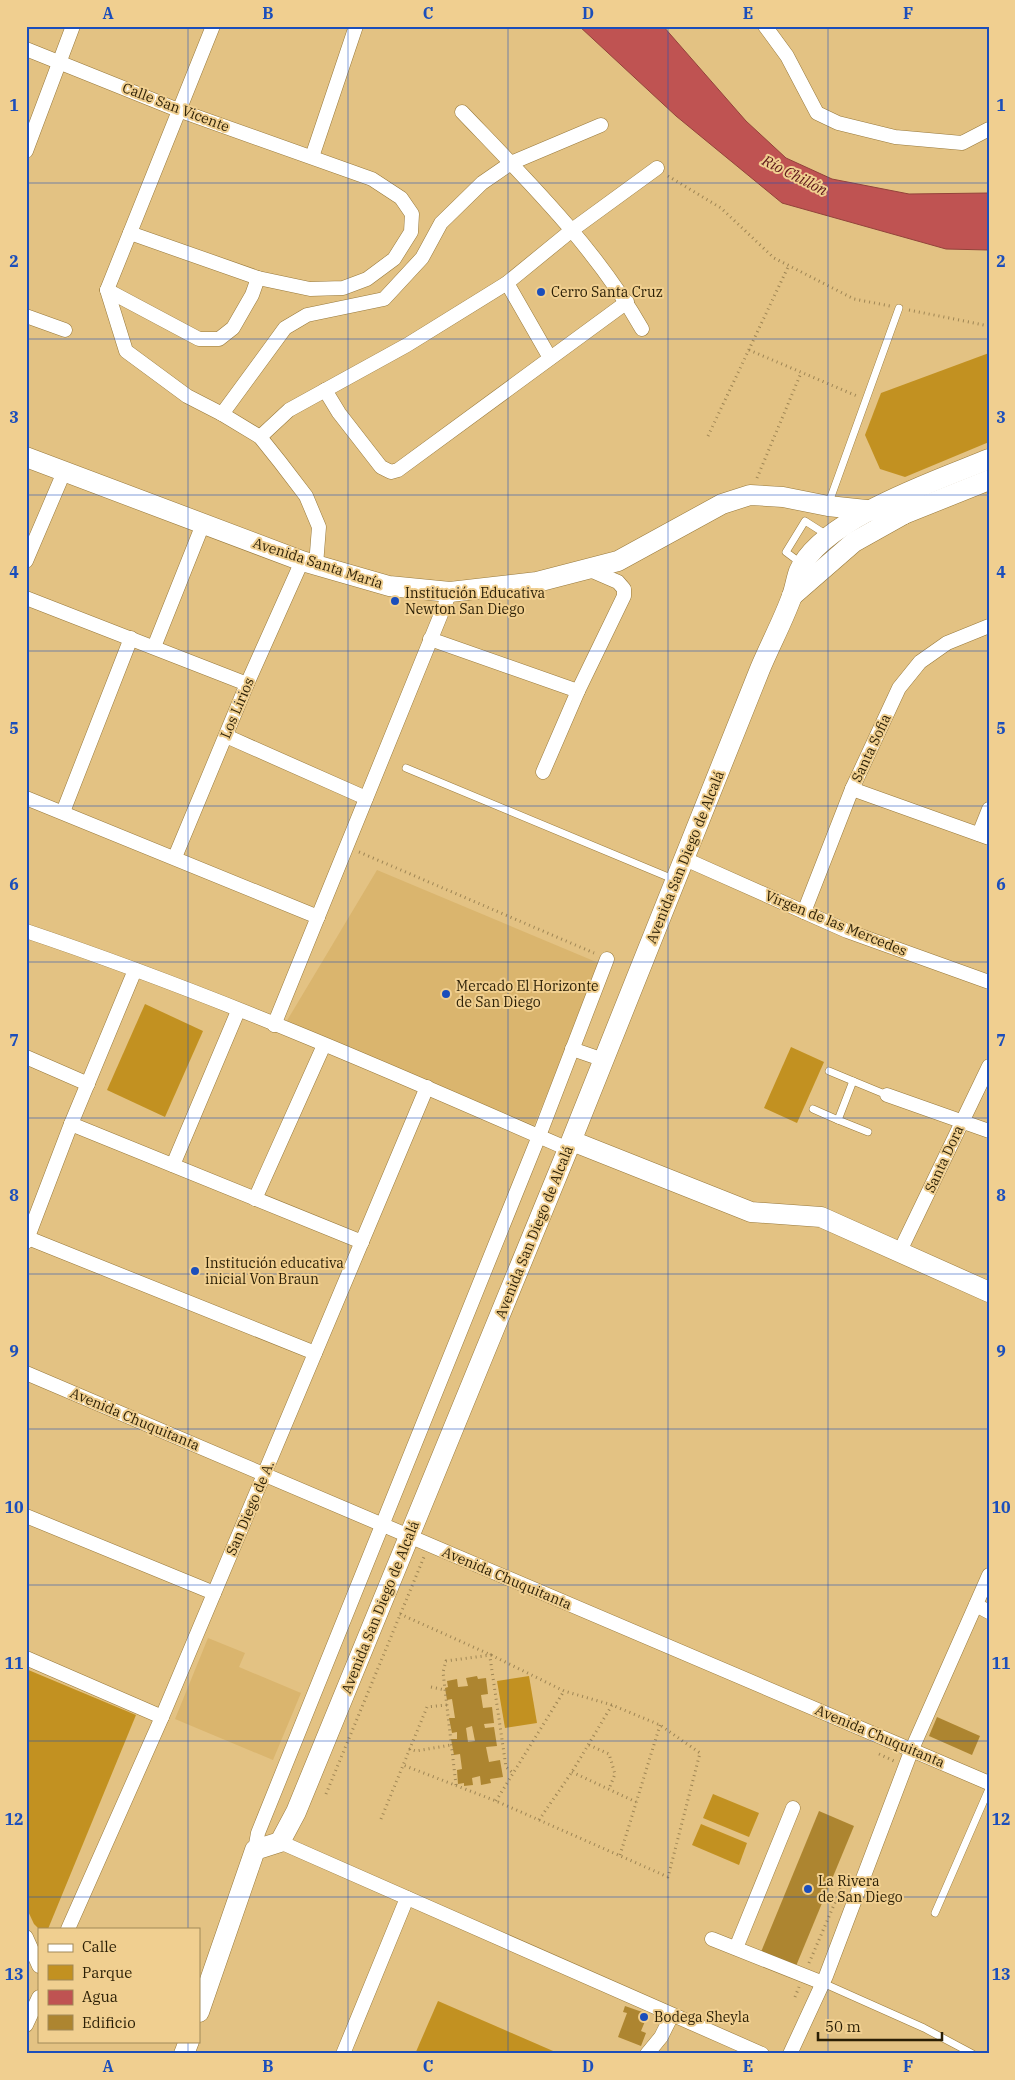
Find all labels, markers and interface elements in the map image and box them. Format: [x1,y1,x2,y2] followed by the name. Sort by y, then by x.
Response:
[102,3,114,23] text: A
[262,3,274,23] text: B
[423,3,433,23] text: C
[582,3,594,23] text: D
[743,3,753,23] text: E
[903,3,913,23] text: F
[120,78,232,136] street label: Calle San Vicente
[9,95,19,115] text: 1
[996,95,1006,115] text: 1
[758,150,831,200] water label: Río Chillón
[9,251,19,271] text: 2
[996,251,1006,271] text: 2
[551,283,663,301] place label: Cerro Santa Cruz
[535,286,547,298] marker: Cerro Santa Cruz
[9,407,19,427] text: 3
[996,407,1006,427] text: 3
[251,533,386,593] street label: Avenida Santa María
[9,562,19,582] text: 4
[996,562,1006,582] text: 4
[405,584,546,618] place label: Institución Educativa Newton San Diego
[389,595,401,607] marker: Institución Educativa Newton San Diego
[216,675,258,741] street label: Los Lirios
[847,711,895,785] street label: Santa Sofia
[9,718,19,738] text: 5
[996,718,1006,738] text: 5
[642,768,728,946] street label: Avenida San Diego de Alcalá
[9,874,19,894] text: 6
[996,874,1006,894] text: 6
[762,886,910,960] street label: Virgen de las Mercedes
[456,977,599,1011] place label: Mercado El Horizonte de San Diego
[440,988,452,1000] marker: Mercado El Horizonte de San Diego
[9,1030,19,1050] text: 7
[996,1030,1006,1050] text: 7
[921,1122,968,1196] street label: Santa Dora
[491,1143,577,1321] street label: Avenida San Diego de Alcalá
[9,1185,19,1205] text: 8
[996,1185,1006,1205] text: 8
[205,1254,344,1288] place label: Institución educativa inicial Von Braun
[189,1265,201,1277] marker: Institución educativa inicial Von Braun
[9,1341,19,1361] text: 9
[996,1341,1006,1361] text: 9
[68,1384,203,1455] street label: Avenida Chuquitanta
[222,1458,278,1558] street label: San Diego de A.
[4,1497,24,1517] text: 10
[991,1497,1011,1517] text: 10
[337,1518,423,1696] street label: Avenida San Diego de Alcalá
[440,1543,575,1614] street label: Avenida Chuquitanta
[4,1653,24,1673] text: 11
[991,1653,1011,1673] text: 11
[813,1701,948,1772] street label: Avenida Chuquitanta
[4,1809,24,1829] text: 12
[991,1809,1011,1829] text: 12
[818,1872,903,1906] place label: La Rivera de San Diego
[802,1883,814,1895] marker: La Rivera de San Diego
[38,1928,200,2042] legend
[82,1937,117,1956] text: Calle
[82,1963,132,1982] text: Parque
[4,1964,24,1984] text: 13
[991,1964,1011,1984] text: 13
[82,1987,118,2006] text: Agua
[654,2008,750,2026] place label: Bodega Sheyla
[818,2010,941,2042] scale bar
[638,2011,650,2023] marker: Bodega Sheyla
[82,2013,136,2032] text: Edificio
[825,2017,861,2036] text: 50 m
[102,2056,114,2076] text: A
[262,2056,274,2076] text: B
[423,2056,433,2076] text: C
[582,2056,594,2076] text: D
[743,2056,753,2076] text: E
[903,2056,913,2076] text: F

